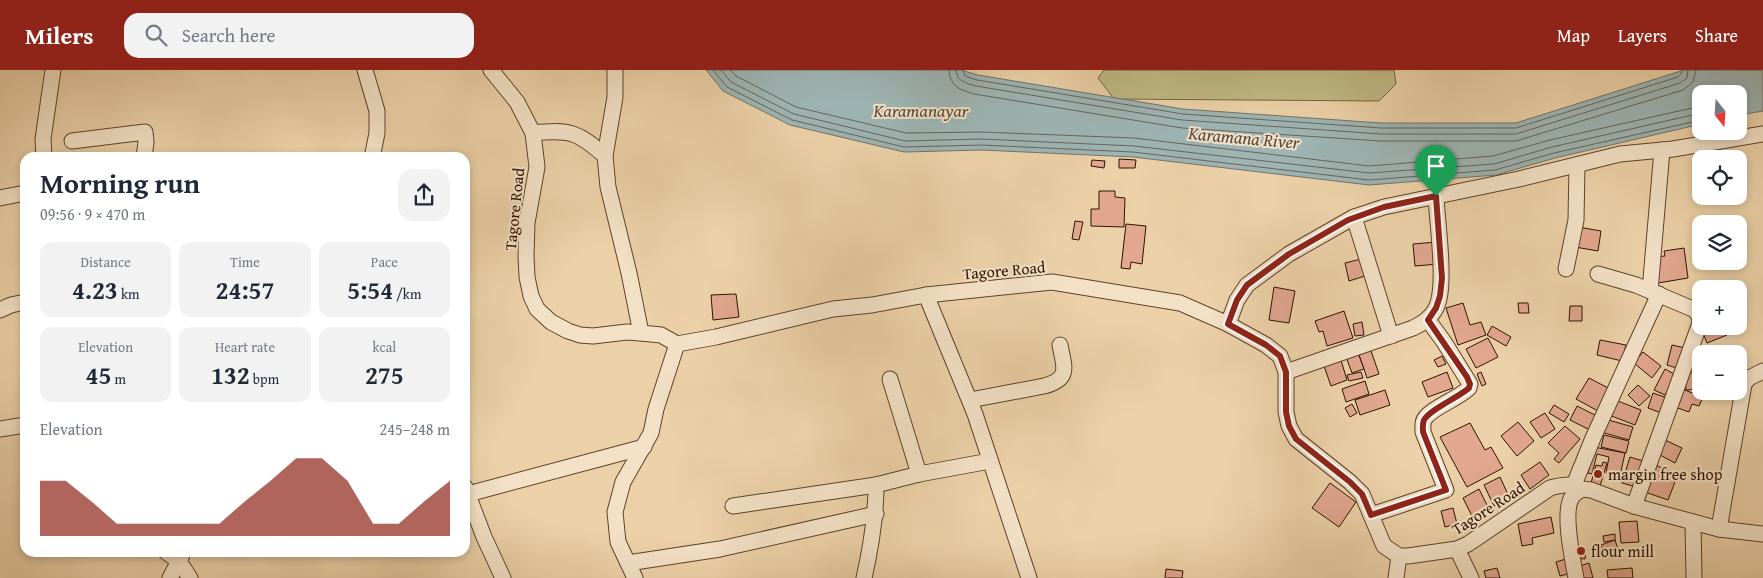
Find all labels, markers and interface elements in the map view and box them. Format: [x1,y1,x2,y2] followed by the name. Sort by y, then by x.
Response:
[124,13,474,58] search box
[25,18,94,53] text: Milers
[142,21,170,49] icon: search
[182,21,275,49] text: Search here
[1557,22,1590,49] text: Map
[1618,22,1667,49] text: Layers
[1695,22,1738,49] text: Share
[1692,85,1748,140] north arrow
[1692,85,1747,400] map controls
[873,97,970,124] water label: Karamanayar
[1186,119,1302,156] water label: Karamana River
[1415,145,1457,196] pin
[1692,150,1747,205] button: locate
[1422,152,1450,180] icon: arrive
[40,162,200,203] text: Morning run
[498,166,530,251] street label: Tagore Road
[398,169,450,221] button: share
[40,202,145,226] text: 09:56 · 9 × 470 m
[1692,215,1747,270] button: layers
[81,252,131,272] text: Distance
[230,252,260,272] text: Time
[371,252,398,272] text: Pace
[962,254,1047,286] street label: Tagore Road
[72,272,118,308] text: 4.23
[216,272,274,308] text: 24:57
[347,272,393,308] text: 5:54
[1692,280,1747,335] button: +
[118,284,139,304] text: km
[393,284,421,304] text: /km
[78,337,133,357] text: Elevation
[215,337,275,357] text: Heart rate
[372,337,396,357] text: kcal
[1692,345,1747,400] button: −
[85,357,111,393] text: 45
[211,357,250,393] text: 132
[365,357,404,393] text: 275
[111,369,126,389] text: m
[250,369,279,389] text: bpm
[40,417,103,441] text: Elevation
[380,417,450,441] text: 245–248 m
[1608,462,1723,486] place label: margin free shop
[1592,468,1604,480] marker: margin free shop
[1447,475,1530,541] street label: Tagore Road
[1591,539,1655,563] place label: flour mill
[1575,545,1587,557] marker: flour mill

